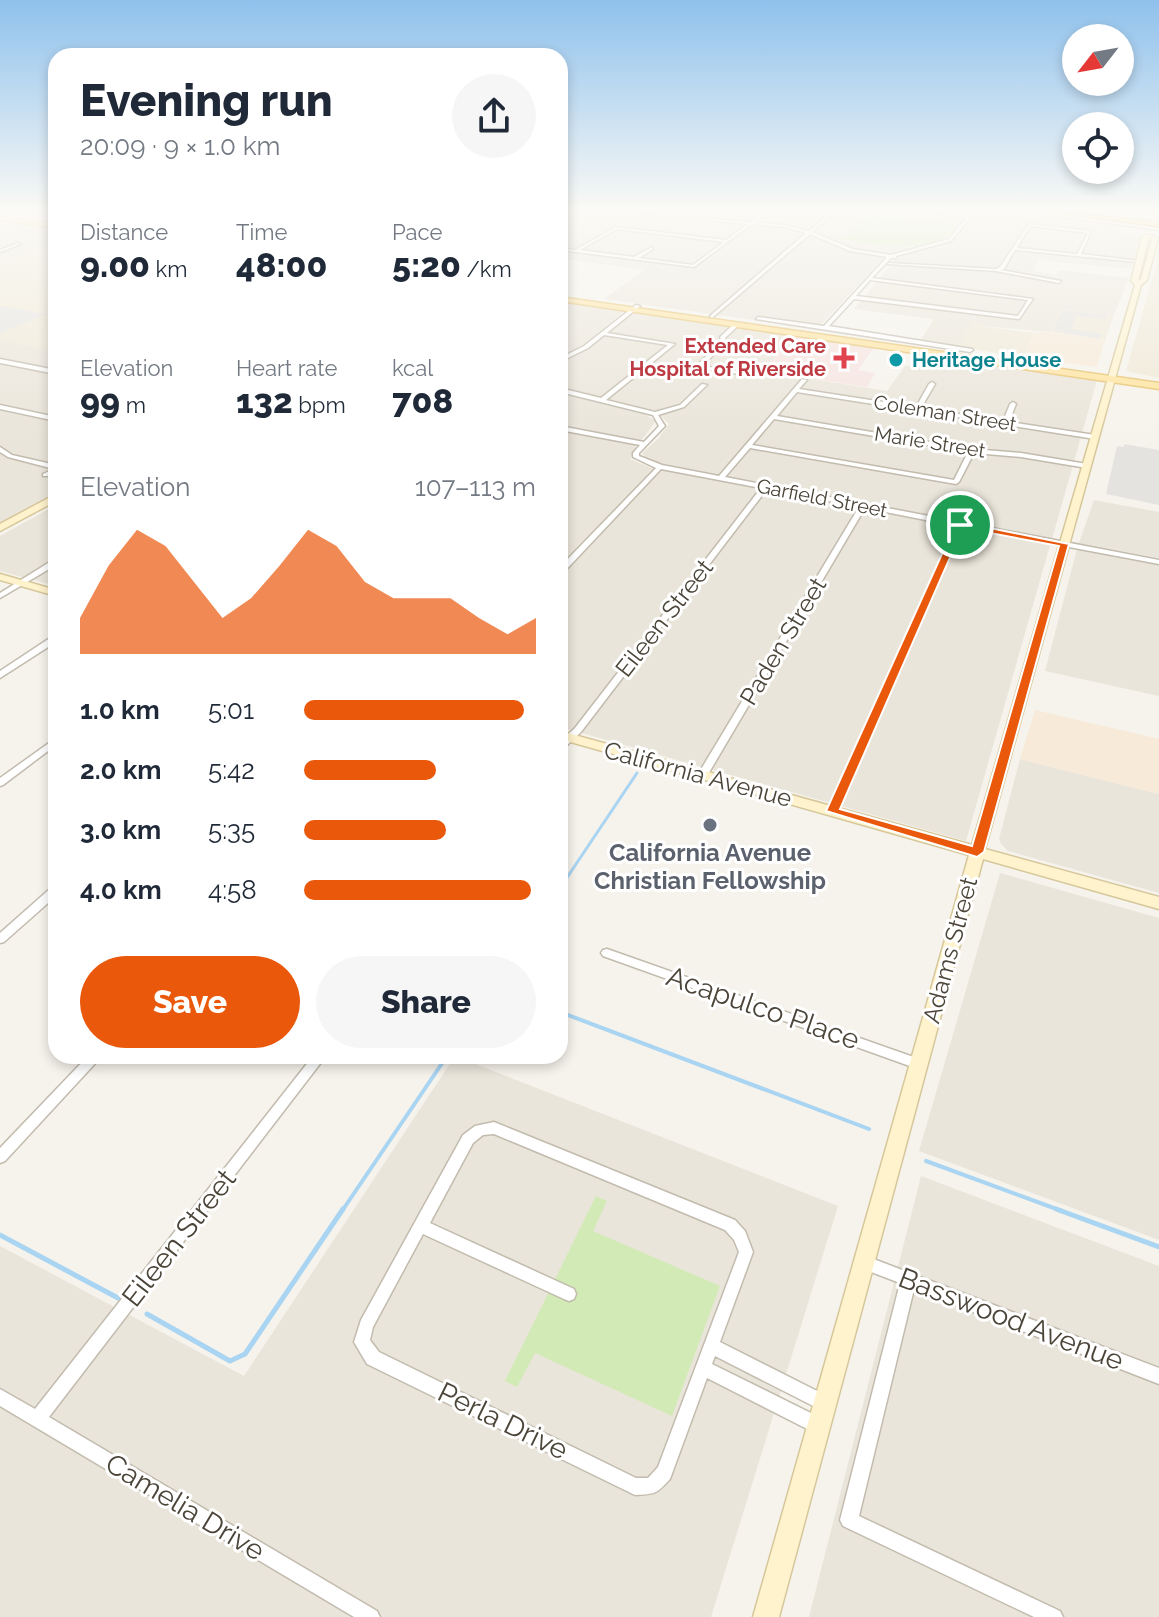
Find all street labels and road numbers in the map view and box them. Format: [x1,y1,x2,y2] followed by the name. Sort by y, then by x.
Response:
[872,390,1018,436] street label: Coleman Street
[873,421,987,463] street label: Marie Street
[755,474,890,522] street label: Garfield Street
[609,553,719,683] street label: Eileen Street
[734,572,832,710] street label: Paden Street
[601,735,795,813] street label: California Avenue
[917,874,983,1026] street label: Adams Street
[662,960,864,1056] street label: Acapulco Place
[115,1162,243,1313] street label: Eileen Street
[894,1261,1128,1377] street label: Basswood Avenue
[433,1375,573,1467] street label: Perla Drive
[100,1447,270,1567] street label: Camelia Drive

